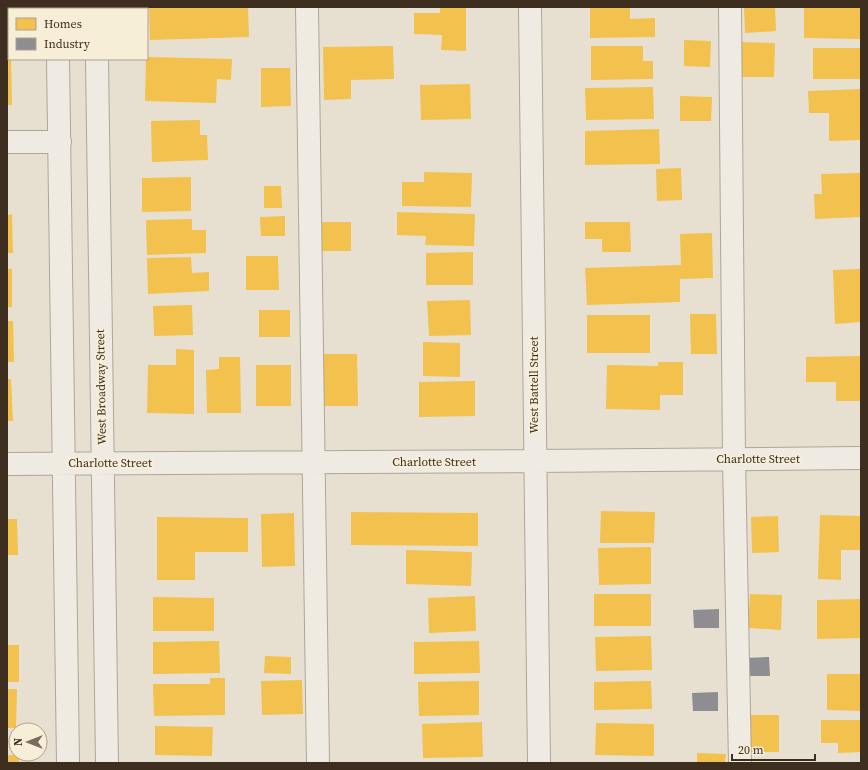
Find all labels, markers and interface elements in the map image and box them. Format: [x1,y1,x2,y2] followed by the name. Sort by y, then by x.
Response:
[8,8,148,60] legend
[44,16,82,32] text: Homes
[44,36,91,52] text: Industry
[92,329,110,445] street label: West Broadway Street
[526,336,542,434] street label: West Battell Street
[716,451,800,467] street label: Charlotte Street
[392,454,476,470] street label: Charlotte Street
[68,455,152,471] street label: Charlotte Street
[8,722,48,762] north arrow
[732,736,815,762] scale bar
[11,738,26,746] text: N
[738,742,764,758] text: 20 m

